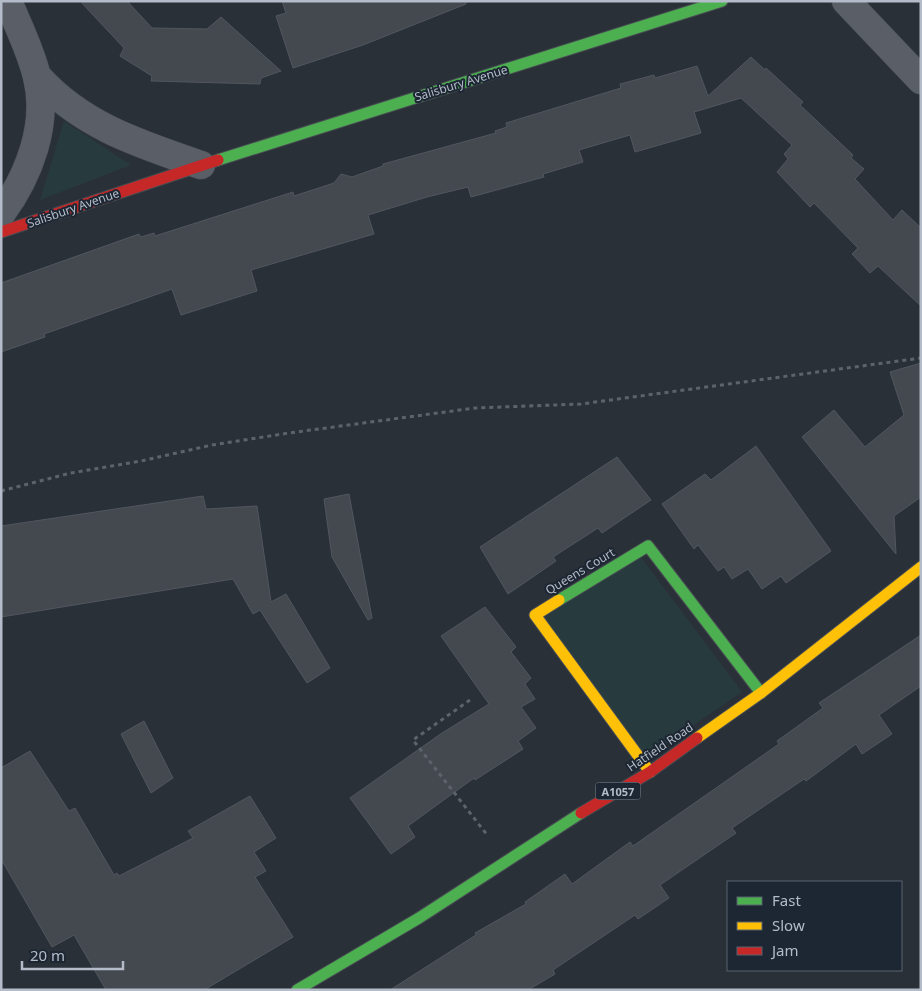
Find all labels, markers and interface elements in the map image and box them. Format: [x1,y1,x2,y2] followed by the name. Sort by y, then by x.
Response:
[412,61,510,105] street label: Salisbury Avenue
[25,184,122,232] street label: Salisbury Avenue
[542,543,618,598] street label: Queens Court
[624,719,696,775] street label: Hatfield Road
[596,782,640,799] road number: A1057
[727,881,902,971] legend
[772,890,801,910] text: Fast
[772,915,805,935] text: Slow
[22,938,124,970] scale bar
[770,940,799,960] text: Jam
[30,945,65,965] text: 20 m

